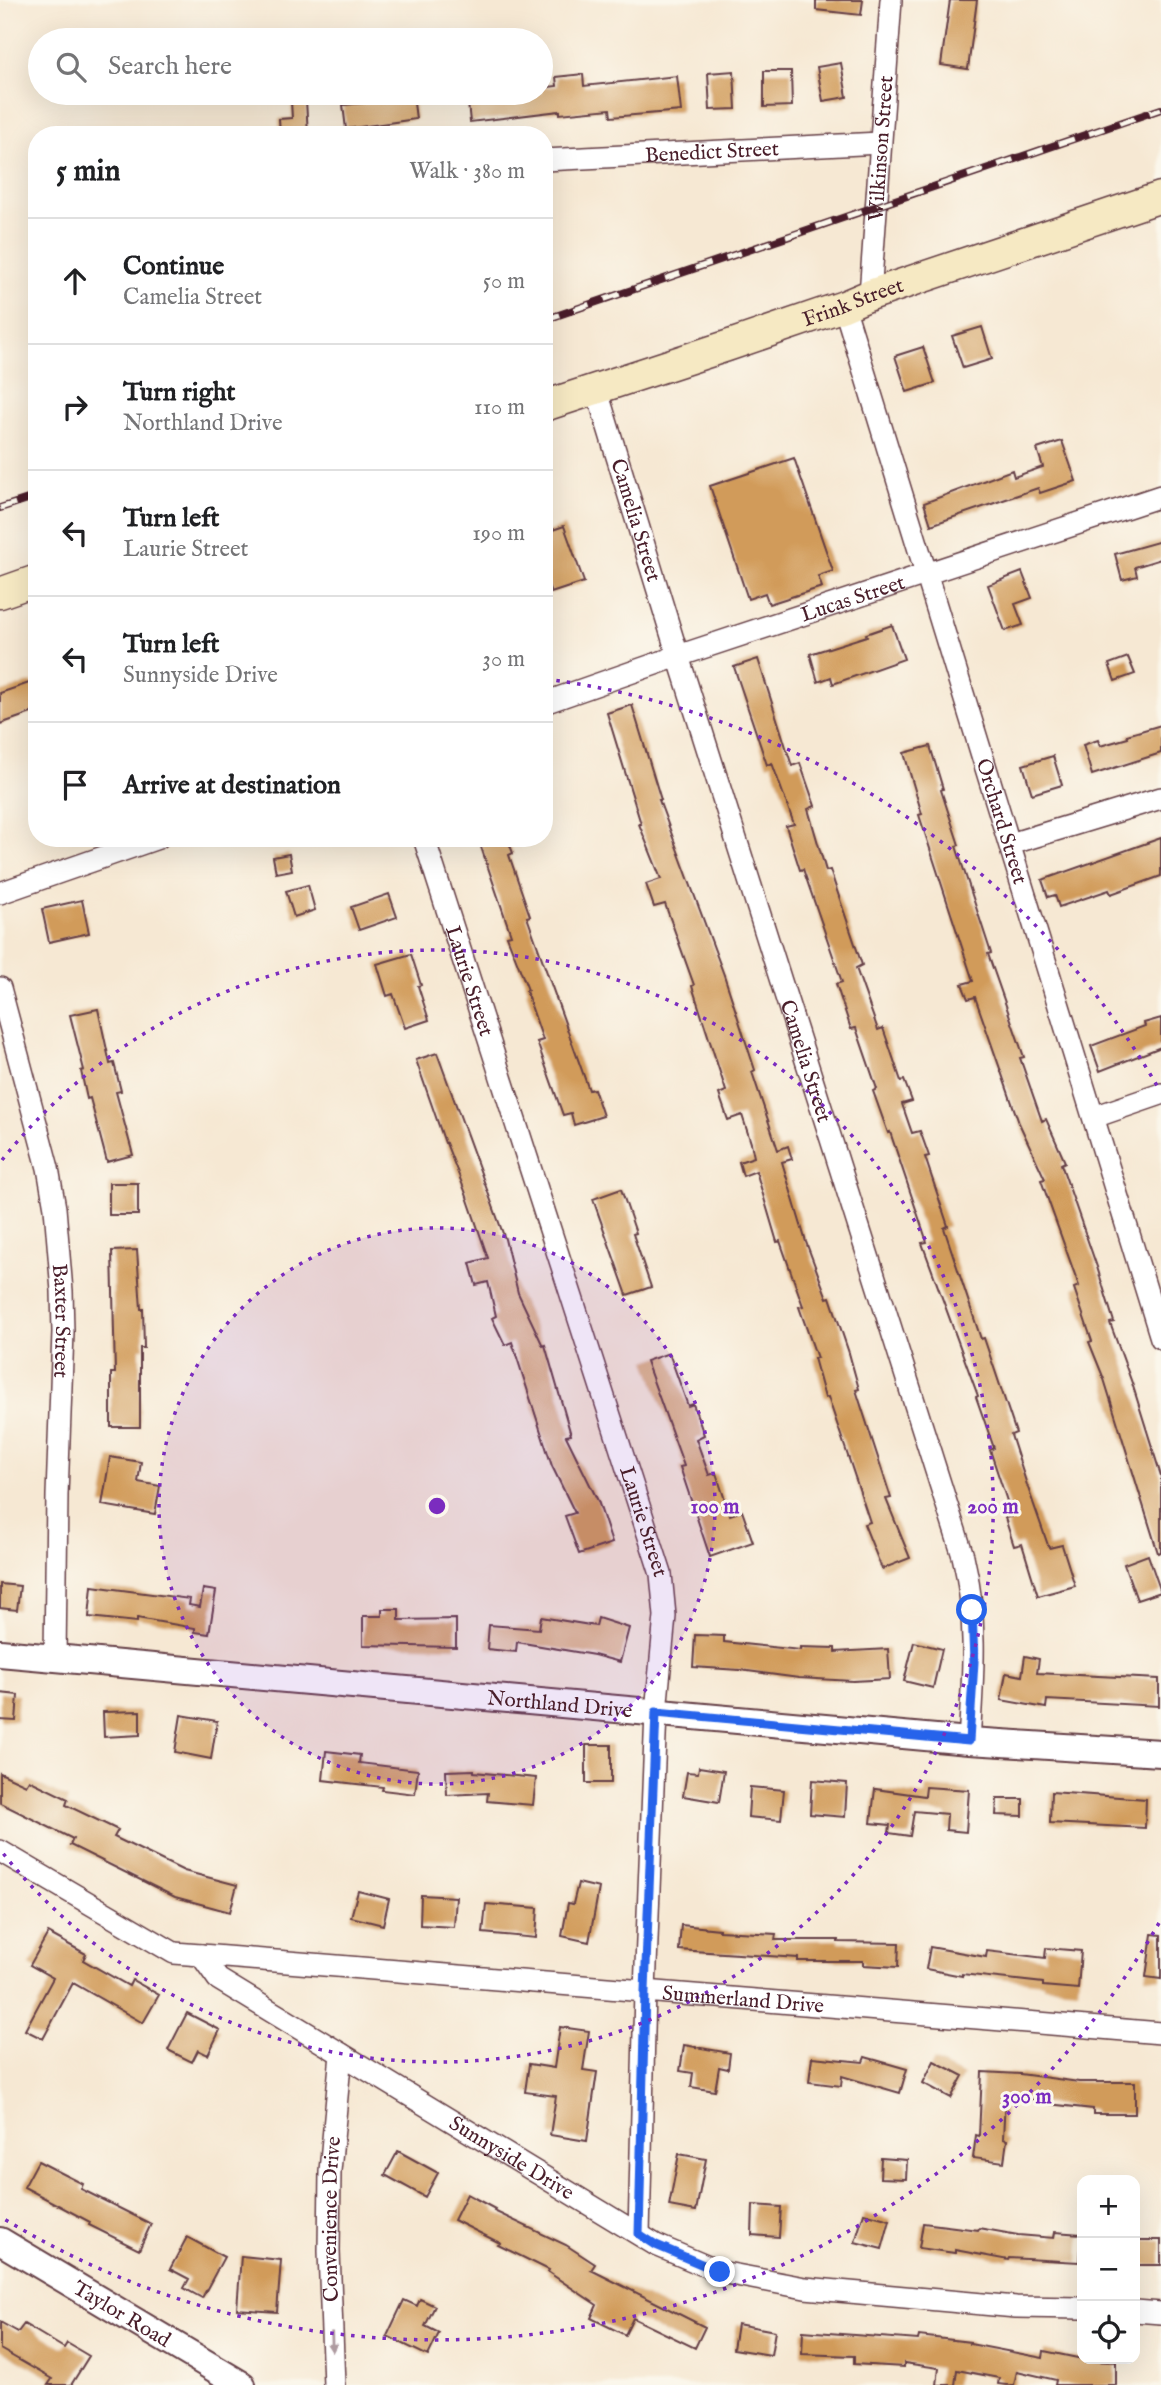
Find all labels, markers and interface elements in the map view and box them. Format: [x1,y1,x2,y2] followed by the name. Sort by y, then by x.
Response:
[28,28,553,105] search box
[52,48,90,86] icon: search
[108,50,232,83] text: Search here
[863,75,901,222] street label: Wilkinson Street
[644,136,780,170] street label: Benedict Street
[56,153,121,191] text: 5 min
[409,157,525,186] text: Walk · 380 m
[123,250,224,283] text: Continue
[56,262,94,300] icon: ahead
[483,267,525,296] text: 50 m
[799,273,907,334] street label: Frink Street
[123,283,262,312] text: Camelia Street
[123,376,236,409] text: Turn right
[56,388,94,426] icon: right
[474,393,525,422] text: 110 m
[123,409,283,438] text: Northland Drive
[603,456,666,585] street label: Camelia Street
[123,502,220,535] text: Turn left
[56,514,94,552] icon: left
[472,519,525,548] text: 190 m
[123,535,248,564] text: Laurie Street
[798,570,909,629] street label: Lucas Street
[123,628,220,661] text: Turn left
[56,640,94,678] icon: left
[482,645,525,674] text: 30 m
[123,661,278,690] text: Sunnyside Drive
[969,756,1033,888] street label: Orchard Street
[56,766,94,804] icon: arrive
[123,769,341,802] text: Arrive at destination
[438,923,499,1040] street label: Laurie Street
[773,997,837,1126] street label: Camelia Street
[45,1263,75,1379] street label: Baxter Street
[612,1463,673,1581] street label: Laurie Street
[425,1494,449,1518] centre of rings
[690,1494,740,1521] text: 100 m
[967,1494,1019,1521] text: 200 m
[956,1594,987,1625] route start
[486,1685,634,1725] street label: Northland Drive
[661,1981,825,2021] street label: Summerland Drive
[1002,2084,1052,2111] text: 300 m
[444,2110,579,2207] street label: Sunnyside Drive
[317,2135,348,2302] street label: Convenience Drive
[1077,2175,1140,2364] map controls
[1077,2175,1140,2238] button: +
[1077,2238,1140,2301] button: −
[704,2256,735,2287] route end
[67,2275,176,2355] street label: Taylor Road
[1077,2301,1140,2364] button: locate
[327,2331,338,2353] one-way arrow

